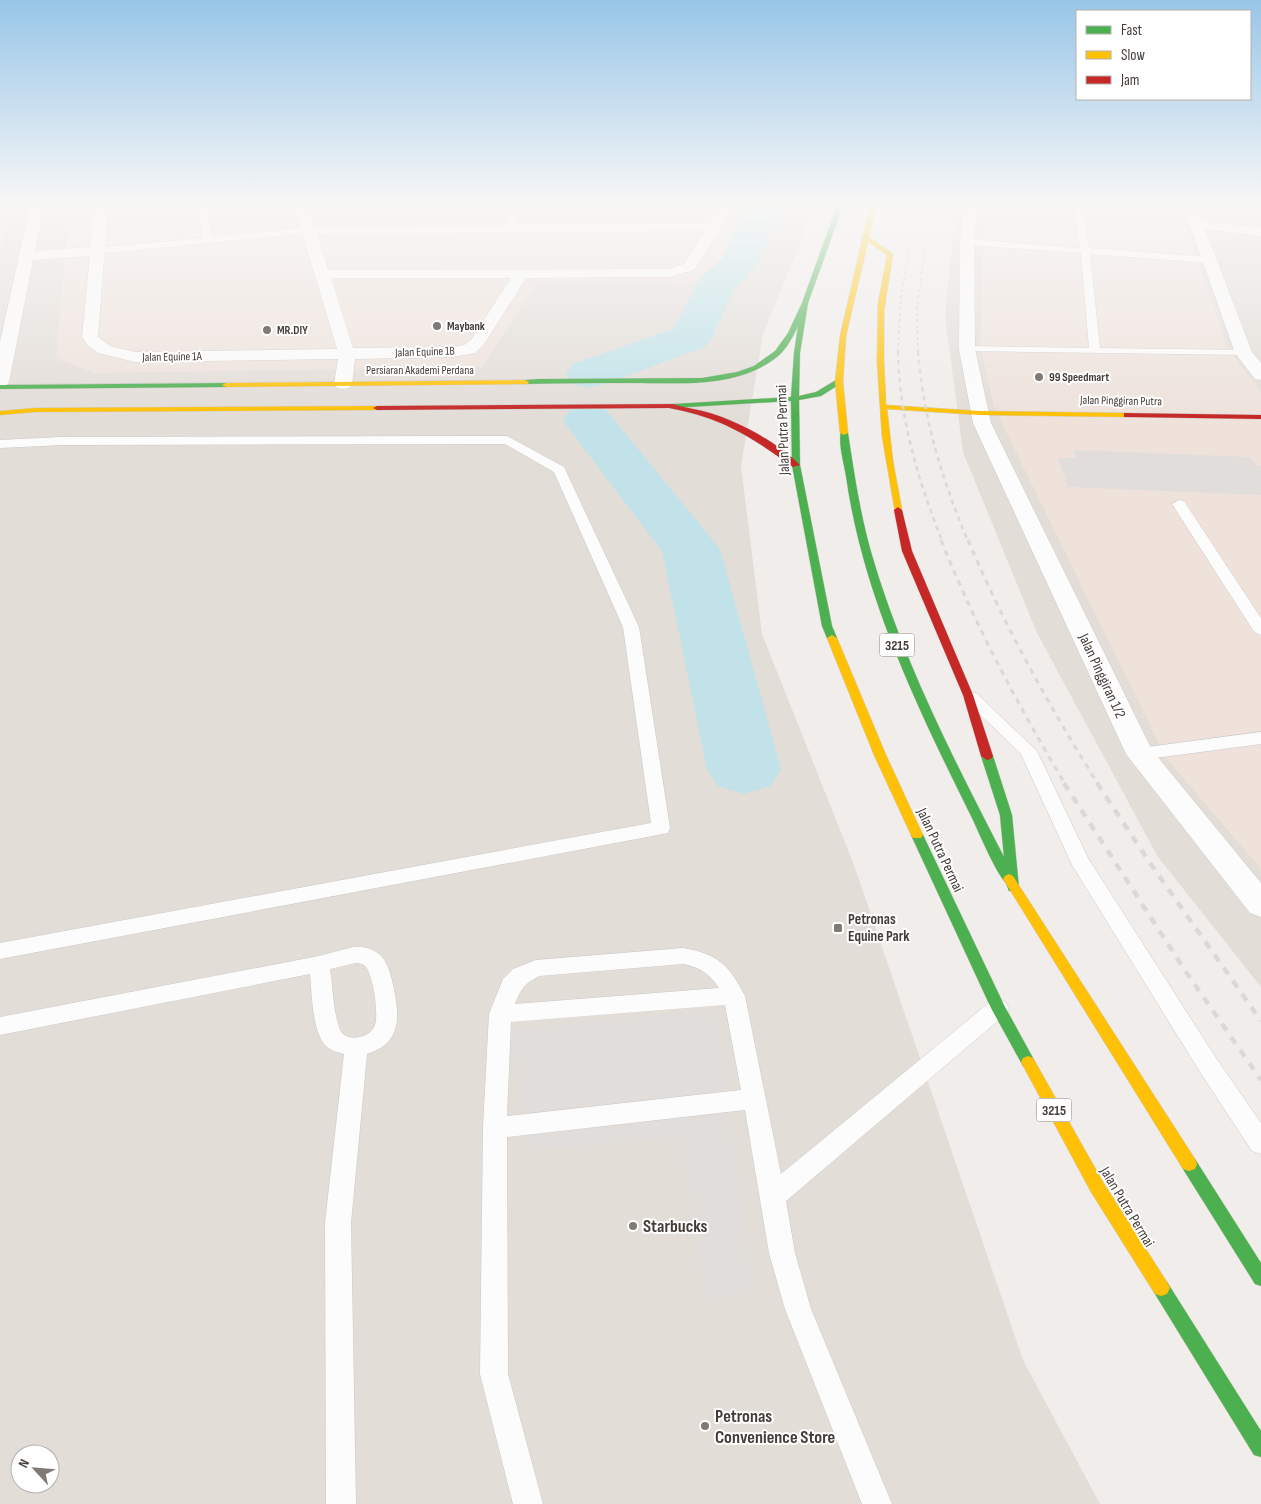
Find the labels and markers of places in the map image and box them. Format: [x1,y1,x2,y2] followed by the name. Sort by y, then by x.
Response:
[447,319,485,334] place label: Maybank
[431,320,443,332] marker: Maybank
[277,323,308,338] place label: MR.DIY
[261,324,273,336] marker: MR.DIY
[1049,370,1109,385] place label: 99 Speedmart
[1033,371,1045,383] marker: 99 Speedmart
[848,910,910,946] place label: Petronas Equine Park
[832,922,844,934] marker: Petronas Equine Park
[643,1216,708,1237] place label: Starbucks
[627,1220,639,1232] marker: Starbucks
[715,1406,835,1448] place label: Petronas Convenience Store
[699,1420,711,1432] marker: Petronas Convenience Store

